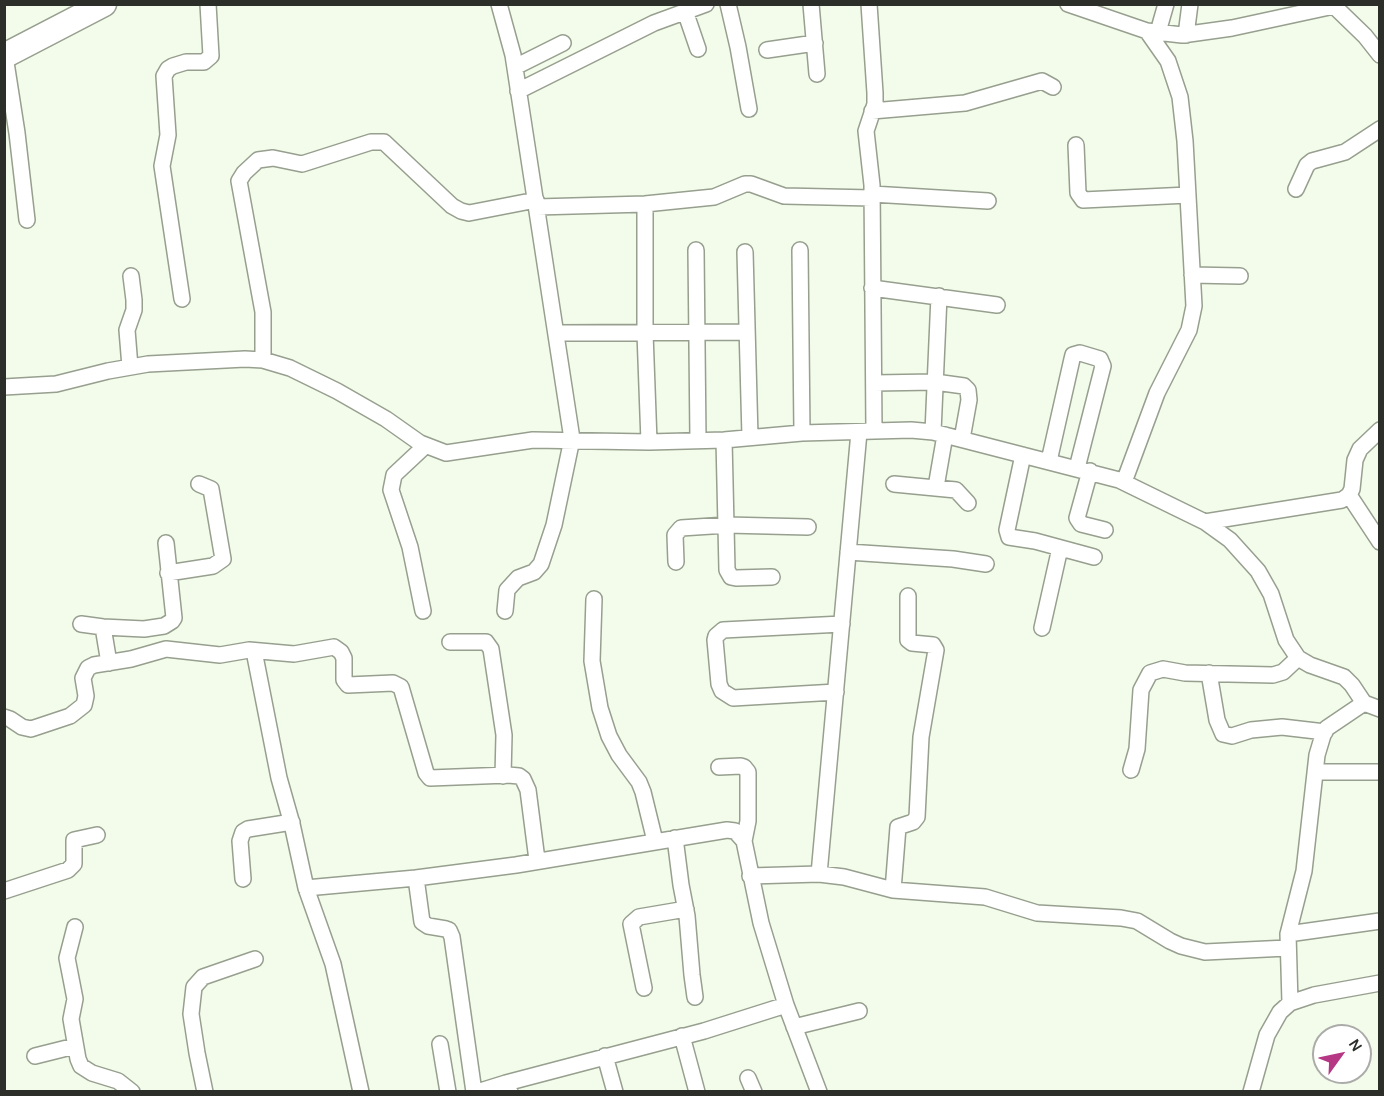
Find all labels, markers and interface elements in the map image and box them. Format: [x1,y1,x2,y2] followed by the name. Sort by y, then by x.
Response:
[1312,1024,1372,1084] north arrow
[1345,1035,1367,1055] text: N

